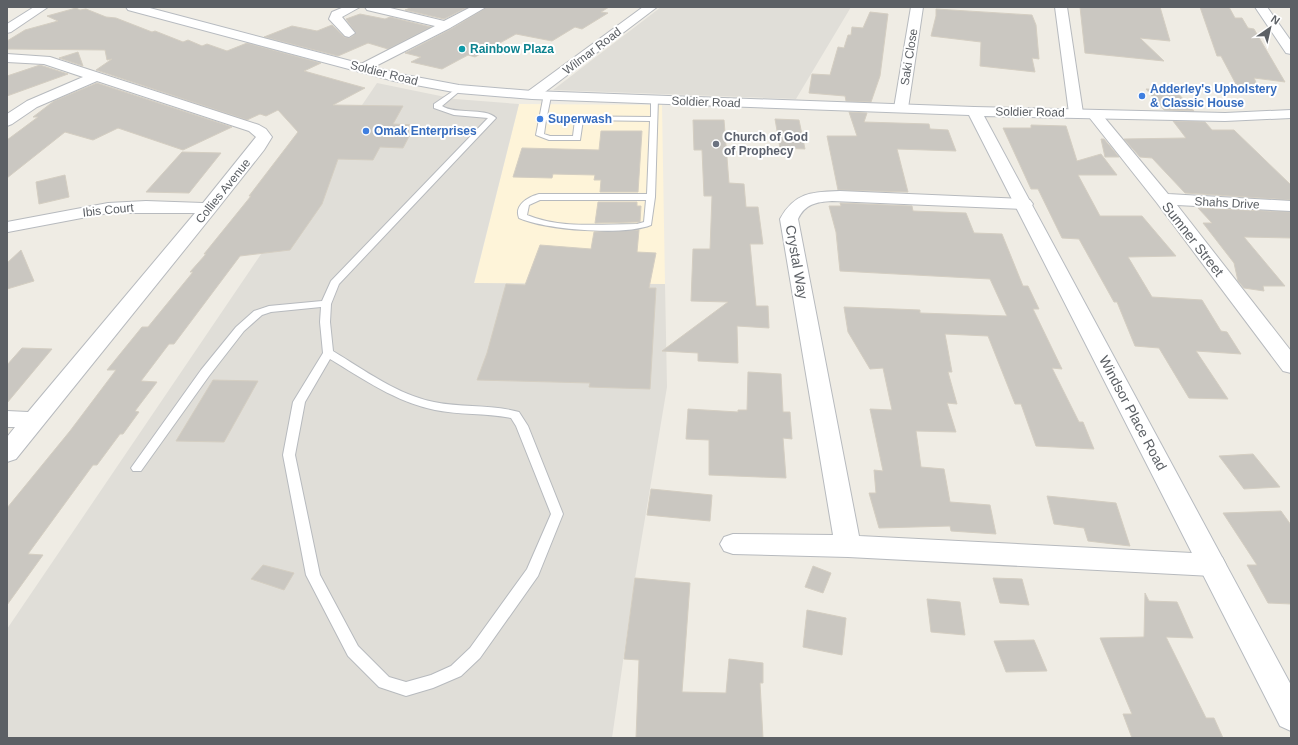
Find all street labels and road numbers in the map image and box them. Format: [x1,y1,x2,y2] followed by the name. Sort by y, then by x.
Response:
[560,25,624,77] street label: Wilmar Road
[898,27,920,86] street label: Saki Close
[349,58,419,88] street label: Soldier Road
[671,94,741,110] street label: Soldier Road
[995,104,1065,120] street label: Soldier Road
[193,156,254,226] street label: Collies Avenue
[1194,194,1260,212] street label: Shahs Drive
[1159,199,1227,280] street label: Sumner Street
[82,200,135,220] street label: Ibis Court
[783,224,811,300] street label: Crystal Way
[1096,353,1170,473] street label: Windsor Place Road

